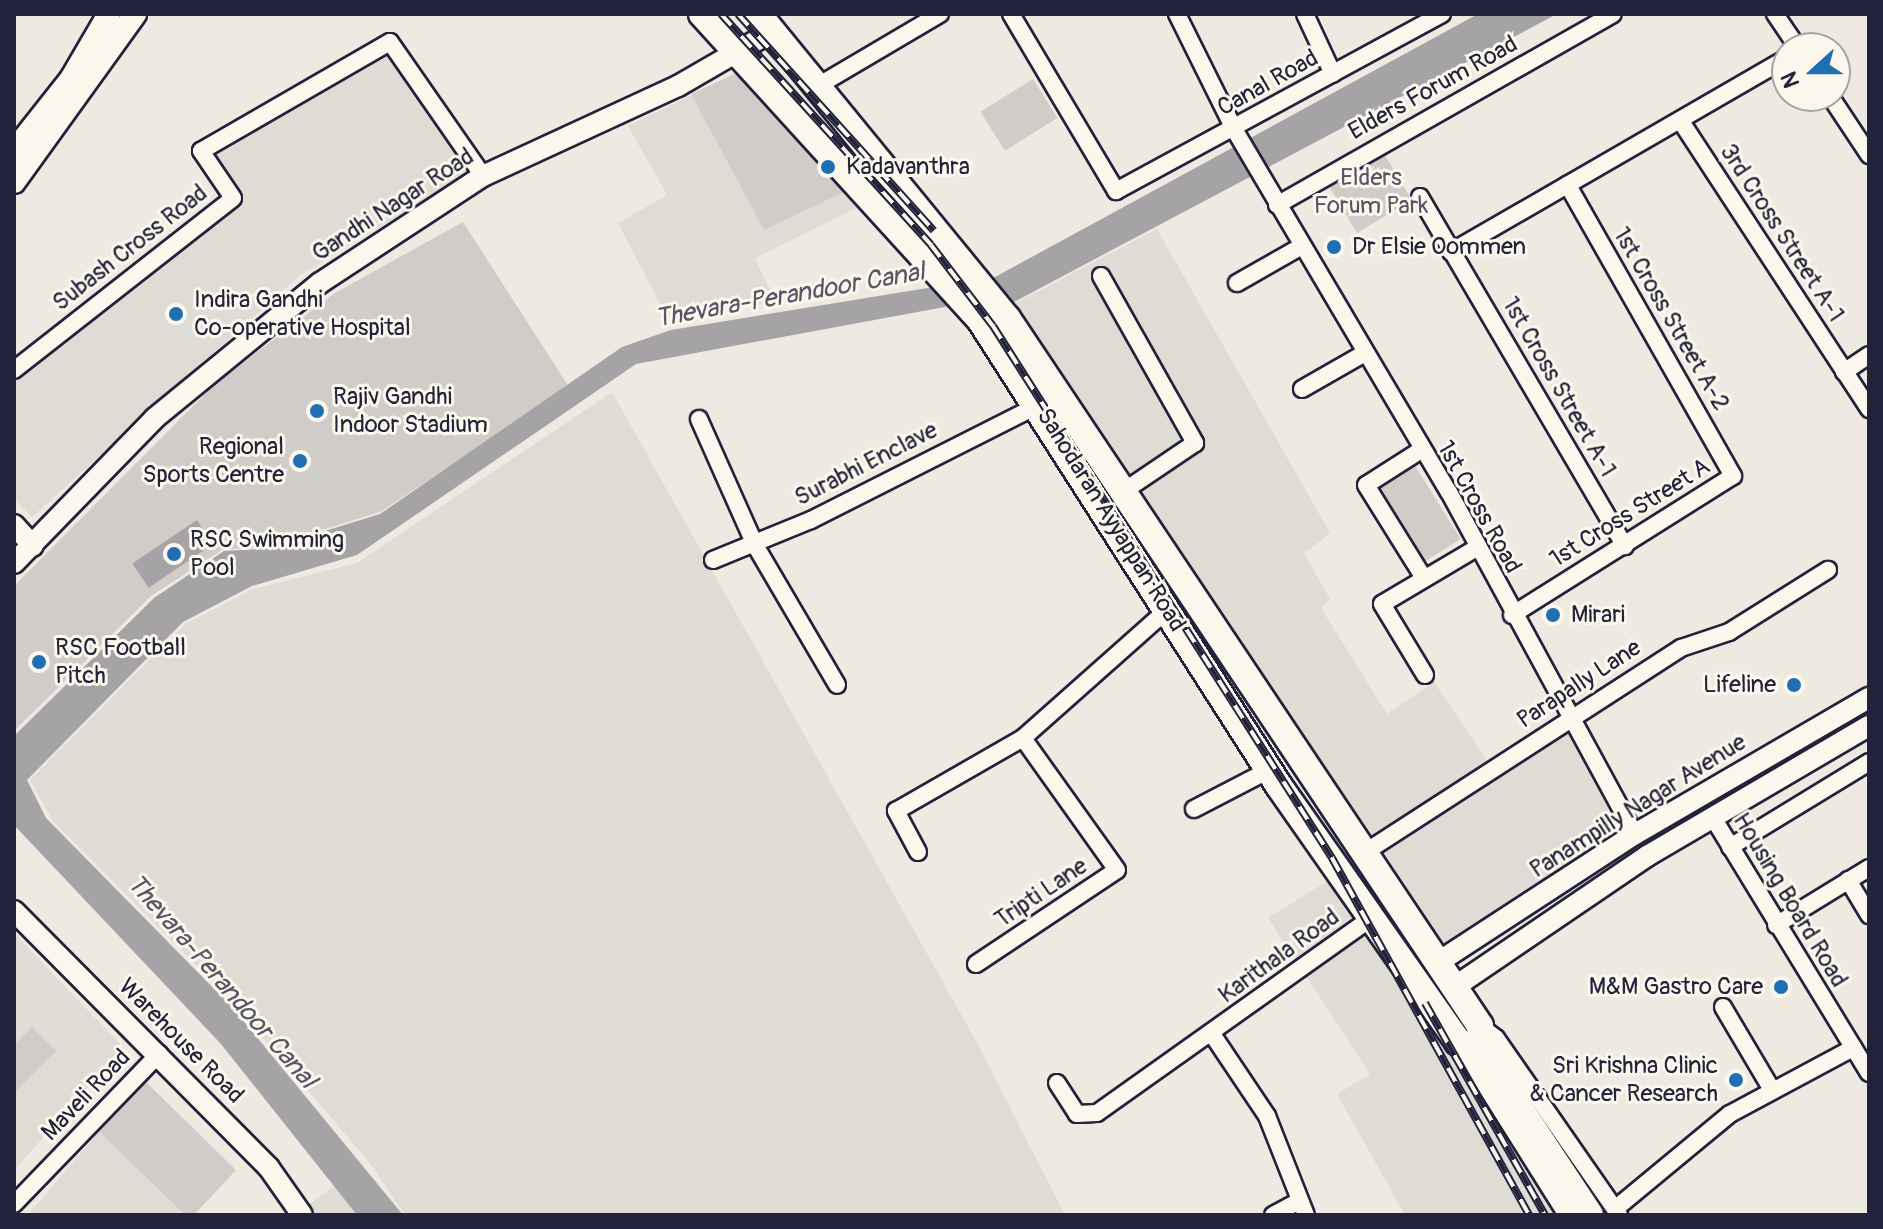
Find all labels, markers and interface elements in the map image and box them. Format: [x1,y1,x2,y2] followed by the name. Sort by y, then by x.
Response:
[1343,30,1523,146] street label: Elders Forum Road
[1771,32,1851,112] north arrow
[1213,44,1323,122] street label: Canal Road
[1775,68,1806,92] text: N
[1714,139,1850,327] street label: 3rd Cross Street A-1
[307,142,479,268] street label: Gandhi Nagar Road
[846,153,970,181] place label: Kadavanthra
[817,156,839,178] marker: Kadavanthra
[1314,164,1428,220] park label: Elders Forum Park
[47,179,213,317] street label: Subash Cross Road
[1607,222,1735,416] street label: 1st Cross Street A-2
[1352,233,1526,261] place label: Dr Elsie Oommen
[1323,236,1345,258] marker: Dr Elsie Oommen
[653,257,927,335] water label: Thevara-Perandoor Canal
[194,286,411,342] place label: Indira Gandhi Co-operative Hospital
[1496,292,1622,482] street label: 1st Cross Street A-1
[165,303,187,325] marker: Indira Gandhi Co-operative Hospital
[333,383,488,439] place label: Rajiv Gandhi Indoor Stadium
[308,402,326,420] marker: Rajiv Gandhi Indoor Stadium
[1030,403,1192,637] street label: Sahodaran Ayyappan Road
[790,416,942,512] street label: Surabhi Enclave
[143,433,284,489] place label: Regional Sports Centre
[1431,436,1527,578] street label: 1st Cross Road
[291,452,309,470] marker: Regional Sports Centre
[1545,452,1715,574] street label: 1st Cross Street A
[190,526,344,582] place label: RSC Swimming Pool
[165,545,183,563] marker: RSC Swimming Pool
[1571,601,1625,629] place label: Mirari
[1542,604,1564,626] marker: Mirari
[1512,633,1646,735] street label: Parapally Lane
[55,634,186,690] place label: RSC Football Pitch
[30,653,48,671] marker: RSC Football Pitch
[1703,671,1776,699] place label: Lifeline
[1783,674,1805,696] marker: Lifeline
[1525,728,1751,884] street label: Panampilly Nagar Avenue
[1727,808,1853,992] street label: Housing Board Road
[989,852,1093,934] street label: Tripti Lane
[120,869,322,1095] water label: Thevara-Perandoor Canal
[1213,903,1345,1009] street label: Karithala Road
[112,972,250,1110] street label: Warehouse Road
[1589,973,1763,1001] place label: M&M Gastro Care
[1770,976,1792,998] marker: M&M Gastro Care
[35,1043,137,1147] street label: Maveli Road
[1530,1052,1718,1108] place label: Sri Krishna Clinic & Cancer Research
[1725,1069,1747,1091] marker: Sri Krishna Clinic & Cancer Research

